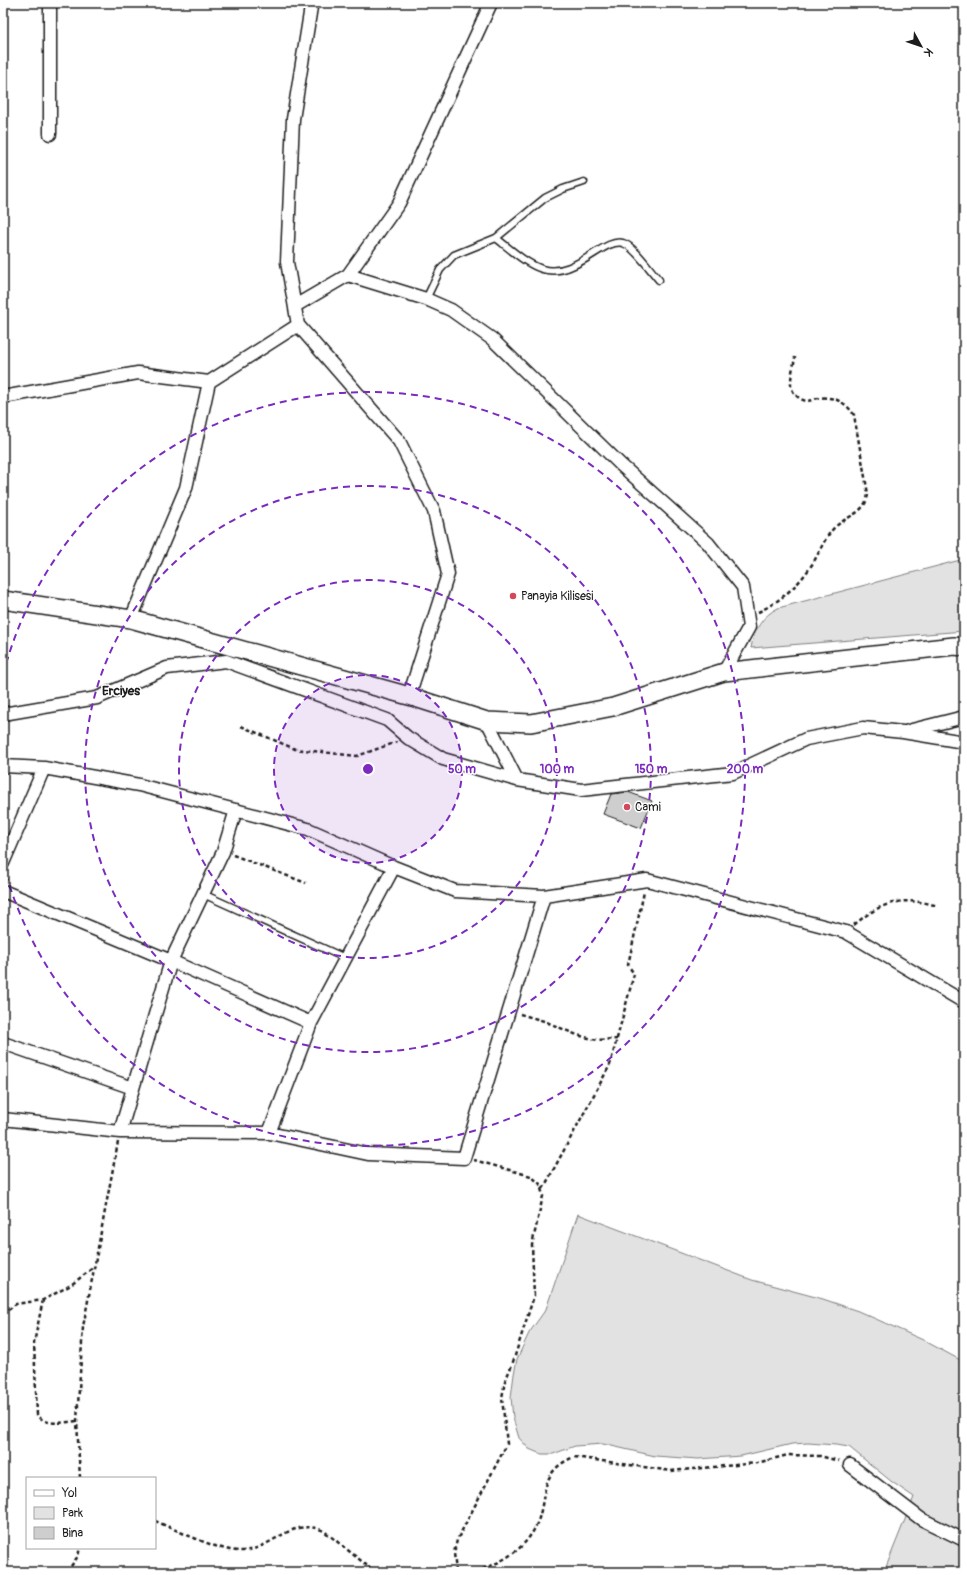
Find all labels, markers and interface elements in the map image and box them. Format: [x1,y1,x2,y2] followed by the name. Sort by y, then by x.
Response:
[901,26,941,66] north arrow
[921,45,935,59] text: K
[521,589,593,604] place label: Panayia Kilisesi
[508,591,518,601] marker: Panayia Kilisesi
[102,683,140,699] district label: Erciyes
[361,762,375,776] centre of rings
[448,762,476,777] text: 50 m
[540,762,575,777] text: 100 m
[635,762,668,777] text: 150 m
[727,762,764,777] text: 200 m
[635,800,661,815] place label: Cami
[622,802,632,812] marker: Cami
[26,1477,156,1549] legend
[61,1486,77,1501] text: Yol
[62,1506,83,1521] text: Park
[62,1526,84,1541] text: Bina

